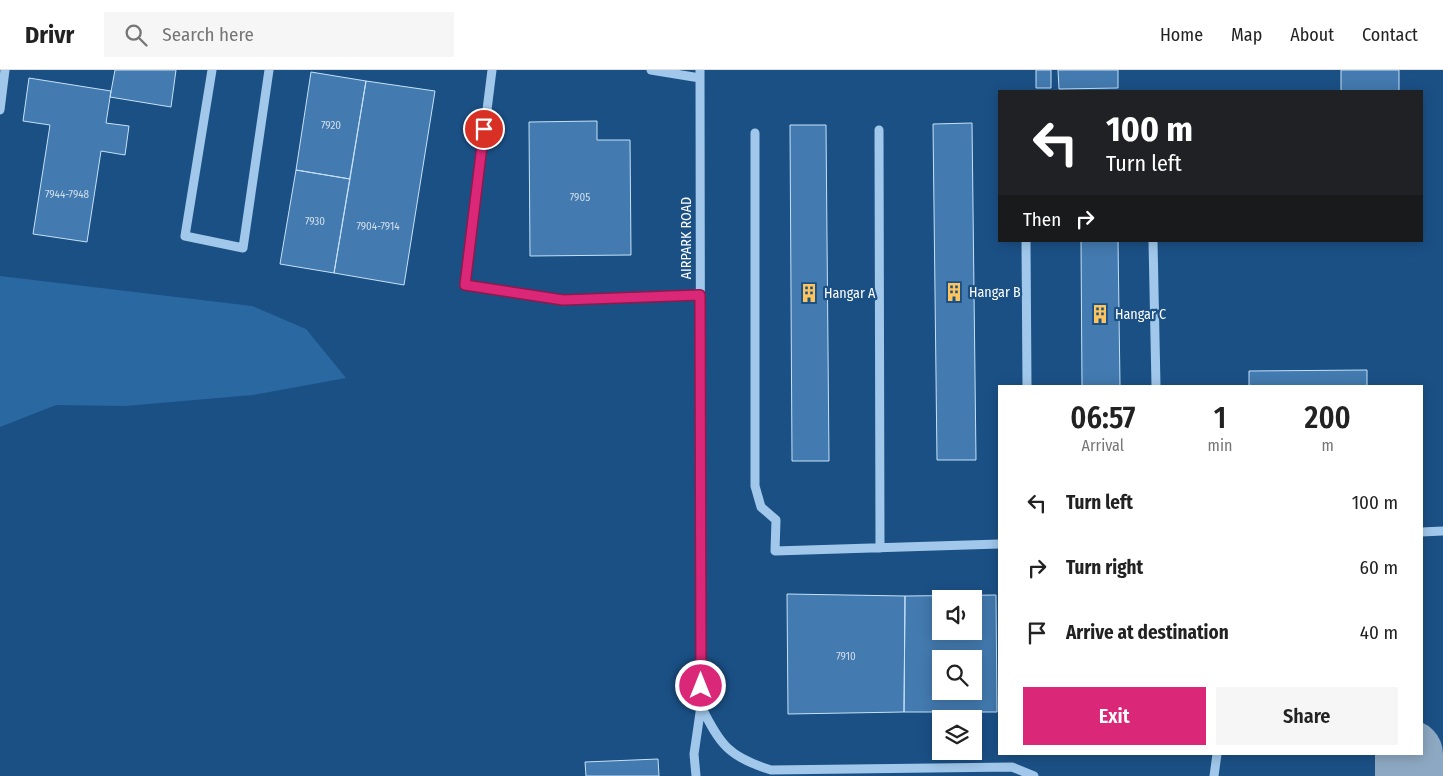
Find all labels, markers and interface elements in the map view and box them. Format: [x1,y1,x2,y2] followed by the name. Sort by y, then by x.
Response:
[104,12,454,57] search box
[25,21,74,49] text: Drivr
[122,21,150,49] icon: search
[162,23,254,46] text: Search here
[1160,24,1203,46] text: Home
[1231,24,1262,46] text: Map
[1290,24,1334,46] text: About
[1362,24,1418,46] text: Contact
[463,108,505,150] pin
[1106,108,1193,150] text: 100 m
[1023,110,1088,175] icon: left
[470,115,498,143] icon: arrive
[321,119,341,132] house number: 7920
[1106,150,1182,177] text: Turn left
[45,188,89,201] house number: 7944-7948
[570,191,590,204] house number: 7905
[678,197,695,279] street label: AIRPARK ROAD
[1071,205,1099,233] icon: right
[1023,208,1061,231] text: Then
[305,215,325,228] house number: 7930
[356,220,400,233] house number: 7904-7914
[943,281,965,303] building icon: Hangar B
[798,282,820,304] building icon: Hangar A
[969,284,1021,301] place label: Hangar B
[824,285,876,302] place label: Hangar A
[1089,303,1111,325] building icon: Hangar C
[1115,306,1166,323] place label: Hangar C
[1070,400,1135,436] text: 06:57
[1214,400,1226,436] text: 1
[1305,400,1351,436] text: 200
[1082,436,1124,455] text: Arrival
[1208,436,1232,455] text: min
[1322,436,1334,455] text: m
[1023,489,1051,517] icon: left
[1066,491,1133,514] text: Turn left
[1352,491,1398,514] text: 100 m
[1023,554,1051,582] icon: right
[1066,556,1143,579] text: Turn right
[1360,556,1398,579] text: 60 m
[932,590,982,760] map controls
[932,590,982,640] button: sound
[1023,619,1051,647] icon: arrive
[1066,621,1229,644] text: Arrive at destination
[1360,621,1398,644] text: 40 m
[836,650,856,663] house number: 7910
[932,650,982,700] button: search
[674,659,726,711] position arrow
[1023,687,1206,745] button: Exit
[1216,687,1398,745] button: Share
[932,710,982,760] button: layers

